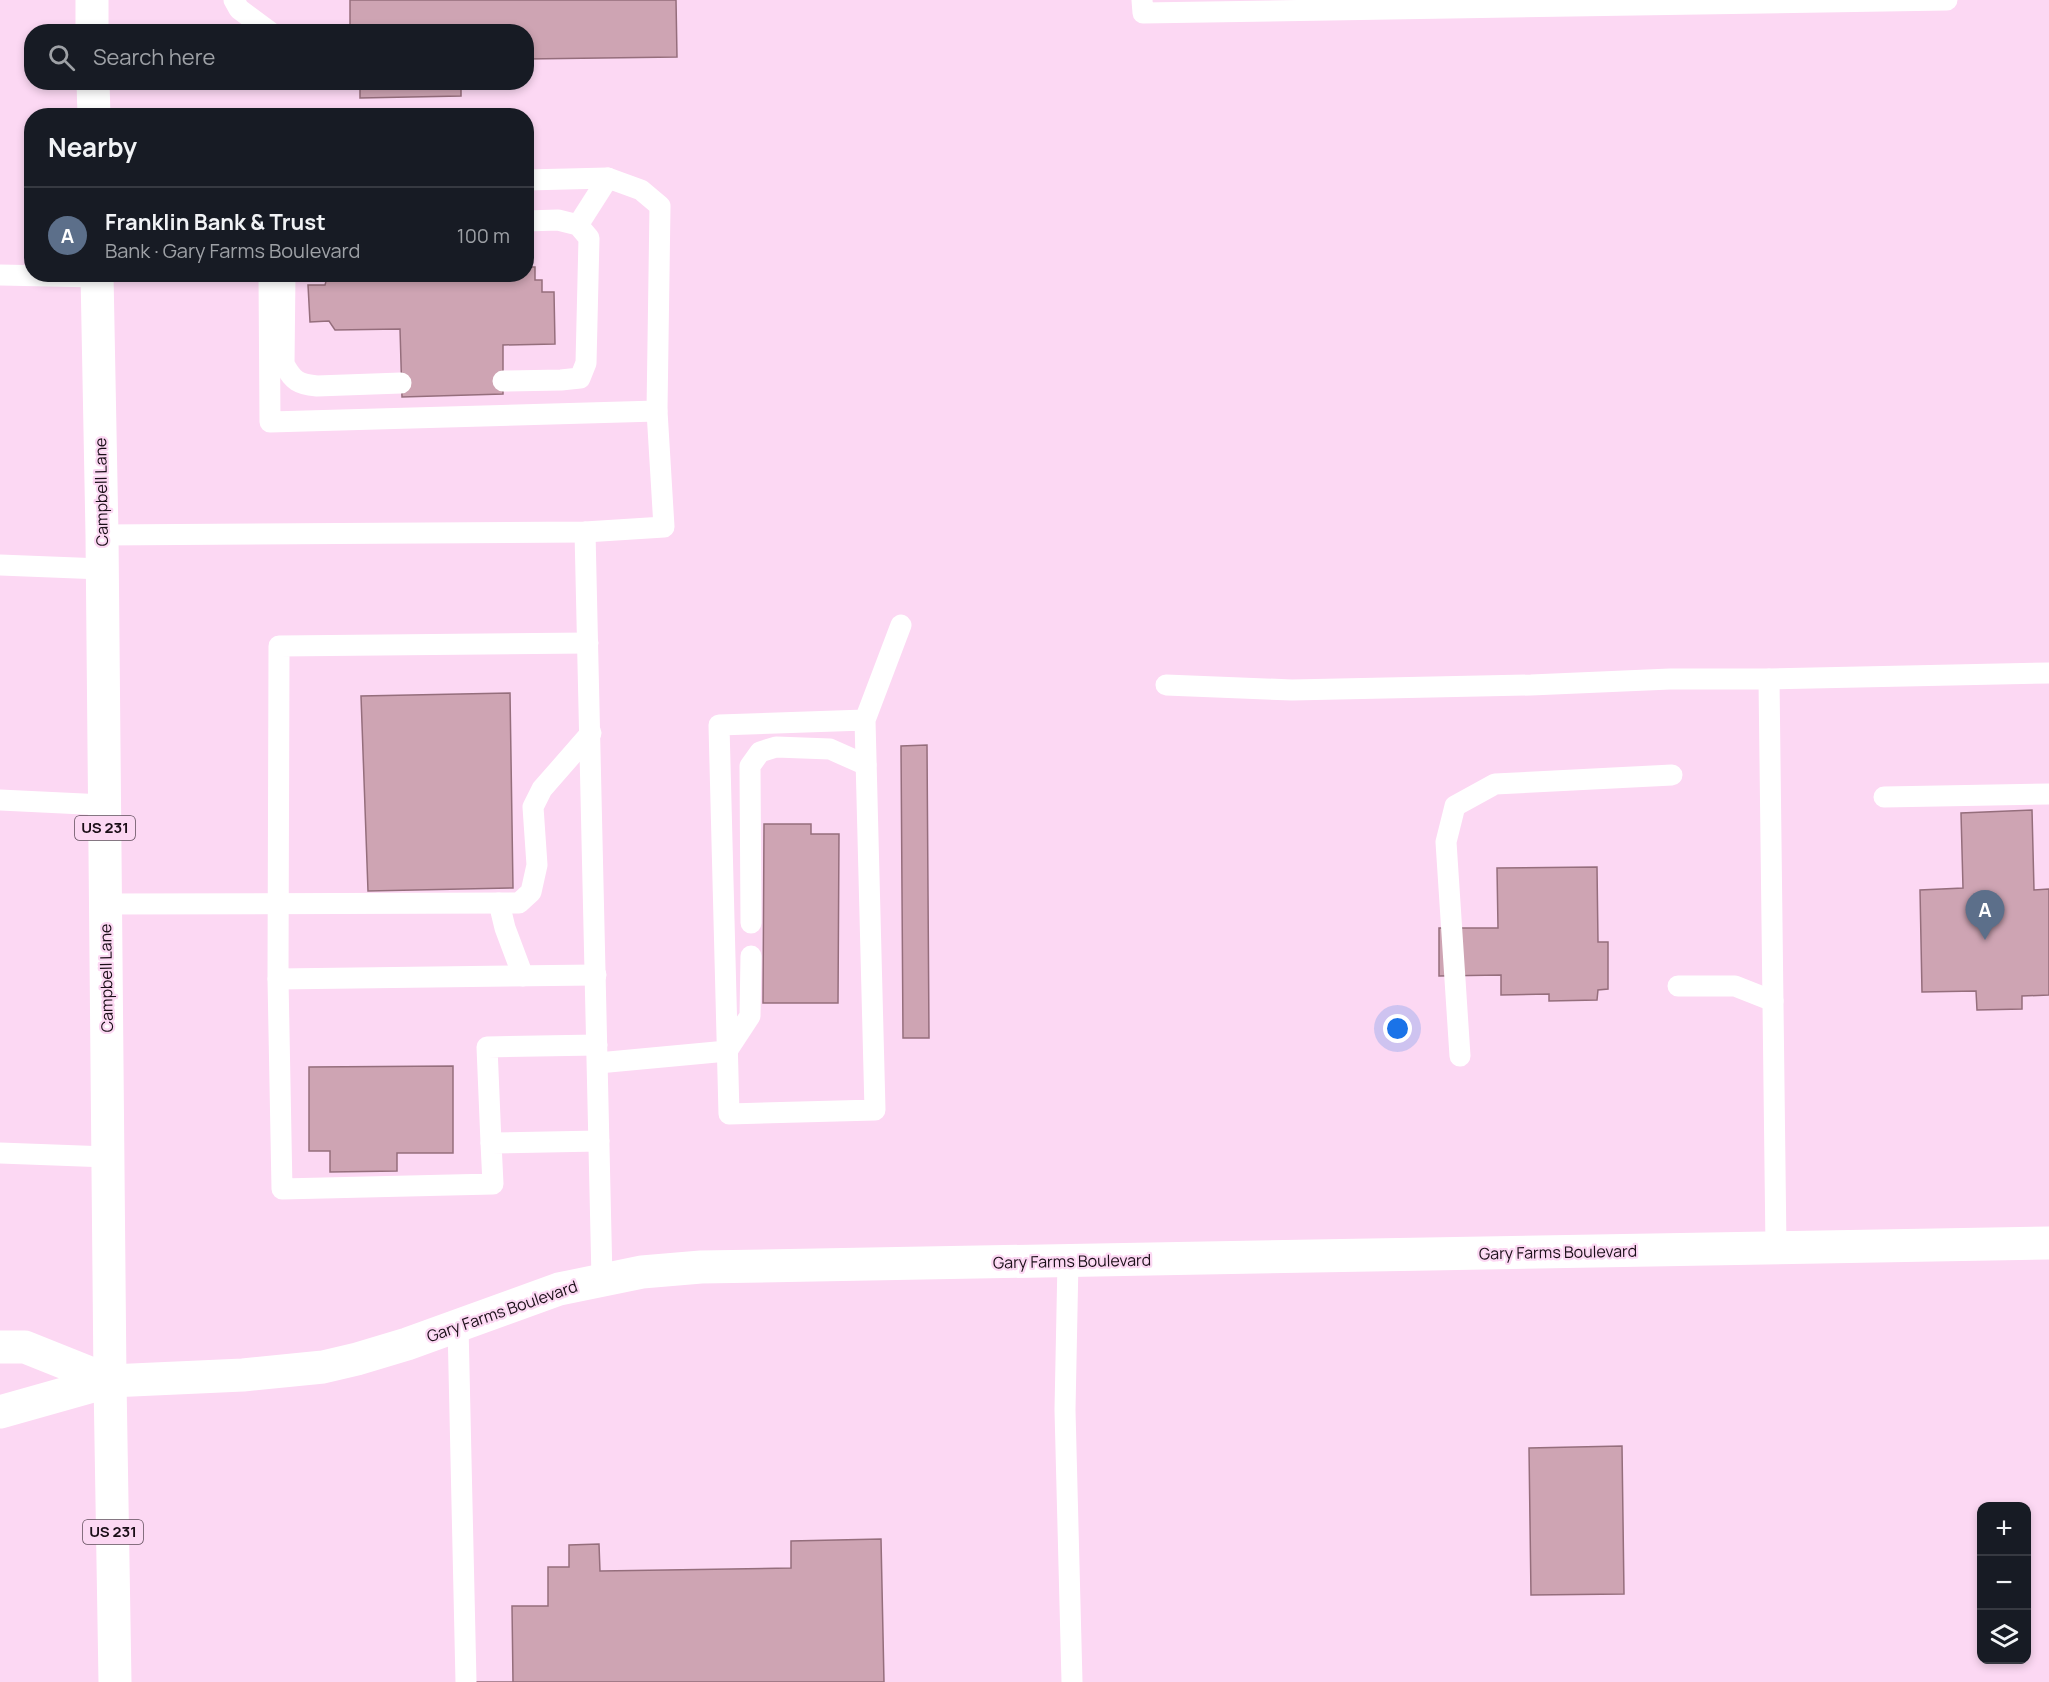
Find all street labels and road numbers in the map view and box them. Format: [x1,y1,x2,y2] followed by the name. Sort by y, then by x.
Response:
[89,437,113,547] street label: Campbell Lane
[75,816,135,840] road number: US 231
[94,923,118,1033] street label: Campbell Lane
[1479,1240,1637,1264] street label: Gary Farms Boulevard
[993,1249,1151,1273] street label: Gary Farms Boulevard
[424,1275,580,1347] street label: Gary Farms Boulevard
[83,1520,143,1544] road number: US 231

